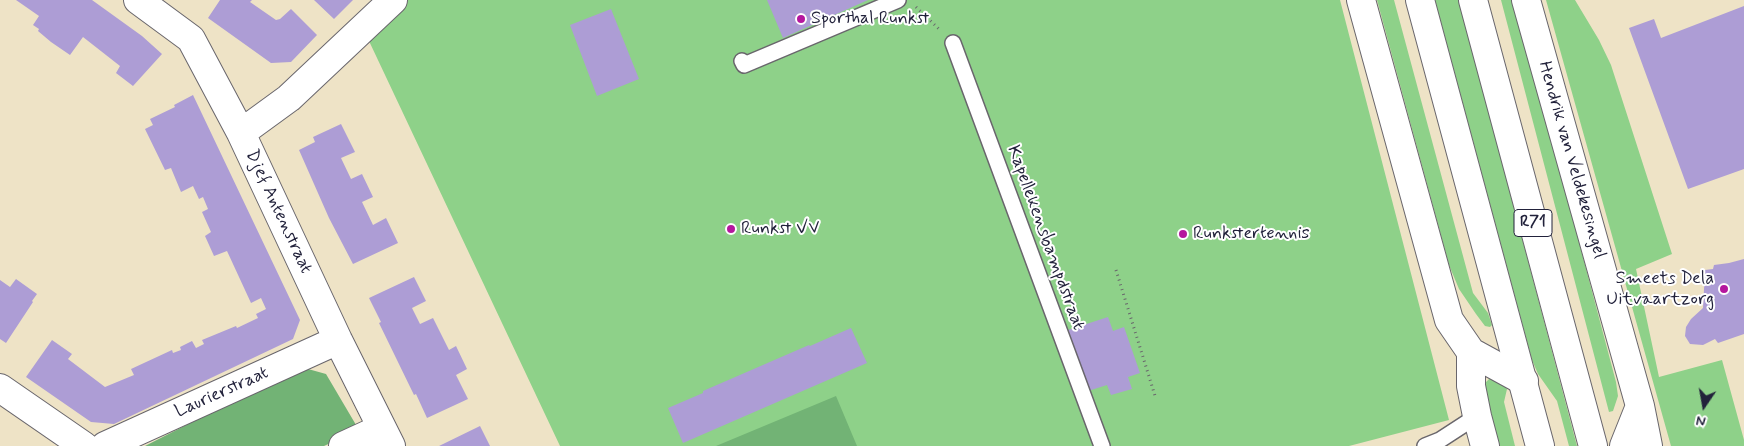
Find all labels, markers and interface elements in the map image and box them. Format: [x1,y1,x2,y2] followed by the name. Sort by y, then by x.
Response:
[811,8,929,30] place label: Sporthal Runkst
[795,13,807,25] marker: Sporthal Runkst
[1532,59,1610,261] street label: Hendrik van Veldekesingel
[1002,143,1088,333] street label: Kapellekensbampdstraat
[240,147,316,277] street label: Djef Antenstraat
[1514,210,1552,237] road number: R71
[741,218,819,240] place label: Runkst VV
[725,223,737,235] marker: Runkst VV
[1193,223,1310,245] place label: Runkstertennis
[1177,228,1189,240] marker: Runkstertennis
[1606,268,1714,310] place label: Smeets Dela Uitvaartzorg
[1718,283,1730,295] marker: Smeets Dela Uitvaartzorg
[172,363,272,423] street label: Laurierstraat
[1679,381,1729,431] north arrow
[1694,411,1707,430] text: N

